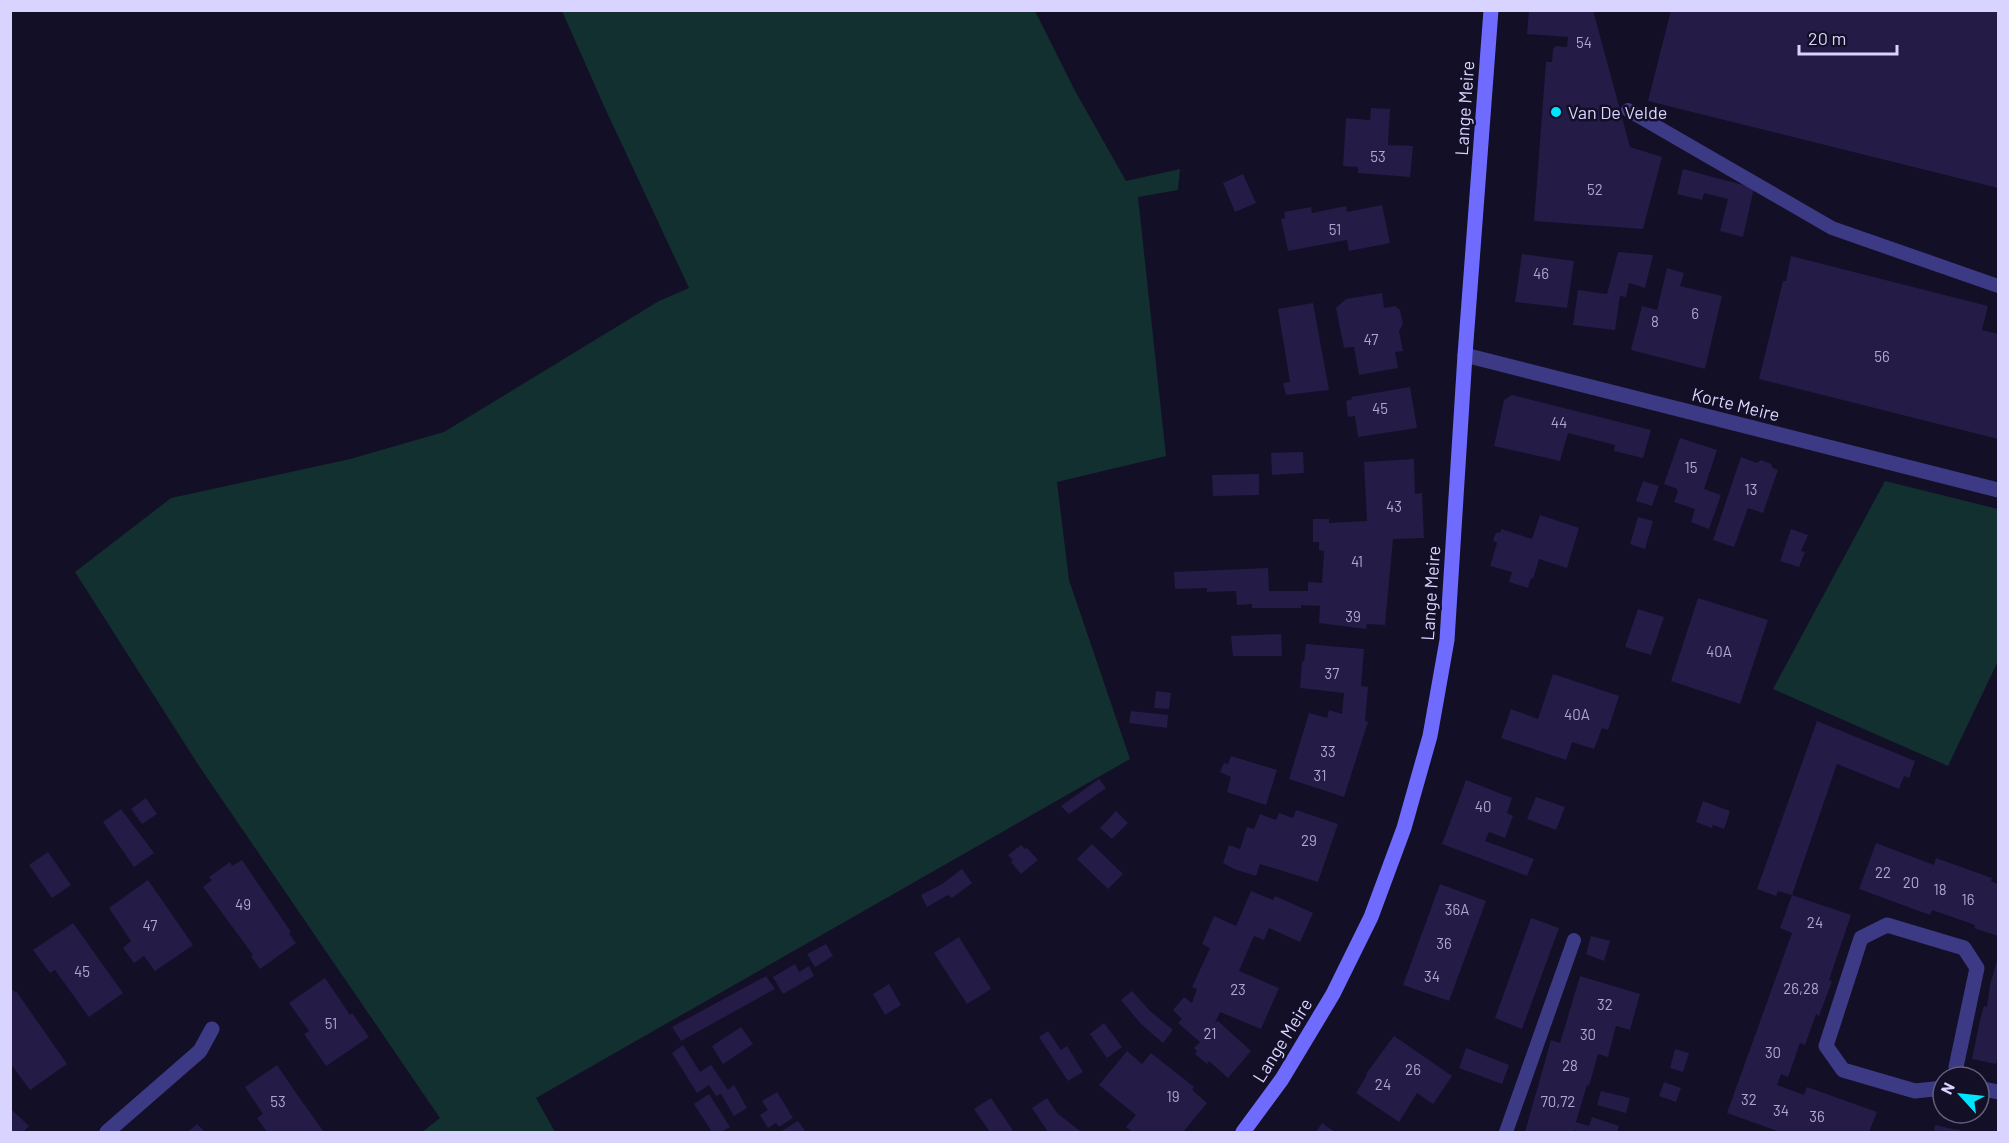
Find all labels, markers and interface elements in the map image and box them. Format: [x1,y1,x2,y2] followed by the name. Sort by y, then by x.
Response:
[1799,18,1896,56] scale bar
[1808,27,1846,49] text: 20 m
[1576,33,1592,51] house number: 54
[1450,60,1478,156] street label: Lange Meire
[1568,101,1667,123] place label: Van De Velde
[1549,105,1563,119] marker: Van De Velde
[1370,147,1386,165] house number: 53
[1587,180,1603,198] house number: 52
[1329,220,1341,238] house number: 51
[1533,264,1549,282] house number: 46
[1691,304,1699,322] house number: 6
[1651,312,1659,330] house number: 8
[1364,330,1378,348] house number: 47
[1874,347,1890,365] house number: 56
[1690,382,1782,426] street label: Korte Meire
[1372,399,1388,417] house number: 45
[1551,413,1567,431] house number: 44
[1685,458,1697,476] house number: 15
[1745,480,1757,498] house number: 13
[1386,497,1402,515] house number: 43
[1416,545,1444,641] street label: Lange Meire
[1351,552,1363,570] house number: 41
[1345,607,1361,625] house number: 39
[1706,642,1732,660] house number: 40A
[1325,664,1339,682] house number: 37
[1564,705,1590,723] house number: 40A
[1320,742,1336,760] house number: 33
[1314,766,1326,784] house number: 31
[1475,797,1491,815] house number: 40
[1301,831,1317,849] house number: 29
[1875,863,1891,881] house number: 22
[1903,873,1919,891] house number: 20
[1933,880,1947,898] house number: 18
[1962,890,1974,908] house number: 16
[235,895,251,913] house number: 49
[1445,900,1469,918] house number: 36A
[1807,913,1823,931] house number: 24
[143,916,157,934] house number: 47
[1436,934,1452,952] house number: 36
[74,962,90,980] house number: 45
[1424,967,1440,985] house number: 34
[1783,979,1819,997] house number: 26,28
[1230,980,1246,998] house number: 23
[1247,994,1317,1086] street label: Lange Meire
[1597,995,1613,1013] house number: 32
[325,1014,337,1032] house number: 51
[1203,1024,1217,1042] house number: 21
[1580,1025,1596,1043] house number: 30
[1765,1043,1781,1061] house number: 30
[1562,1056,1578,1074] house number: 28
[1405,1060,1421,1078] house number: 26
[1931,1065,1991,1125] north arrow
[1375,1075,1391,1093] house number: 24
[1936,1079,1958,1097] text: N
[1166,1087,1180,1105] house number: 19
[1741,1090,1757,1108] house number: 32
[270,1092,286,1110] house number: 53
[1541,1092,1575,1110] house number: 70,72
[1773,1101,1789,1119] house number: 34
[1809,1107,1825,1125] house number: 36

